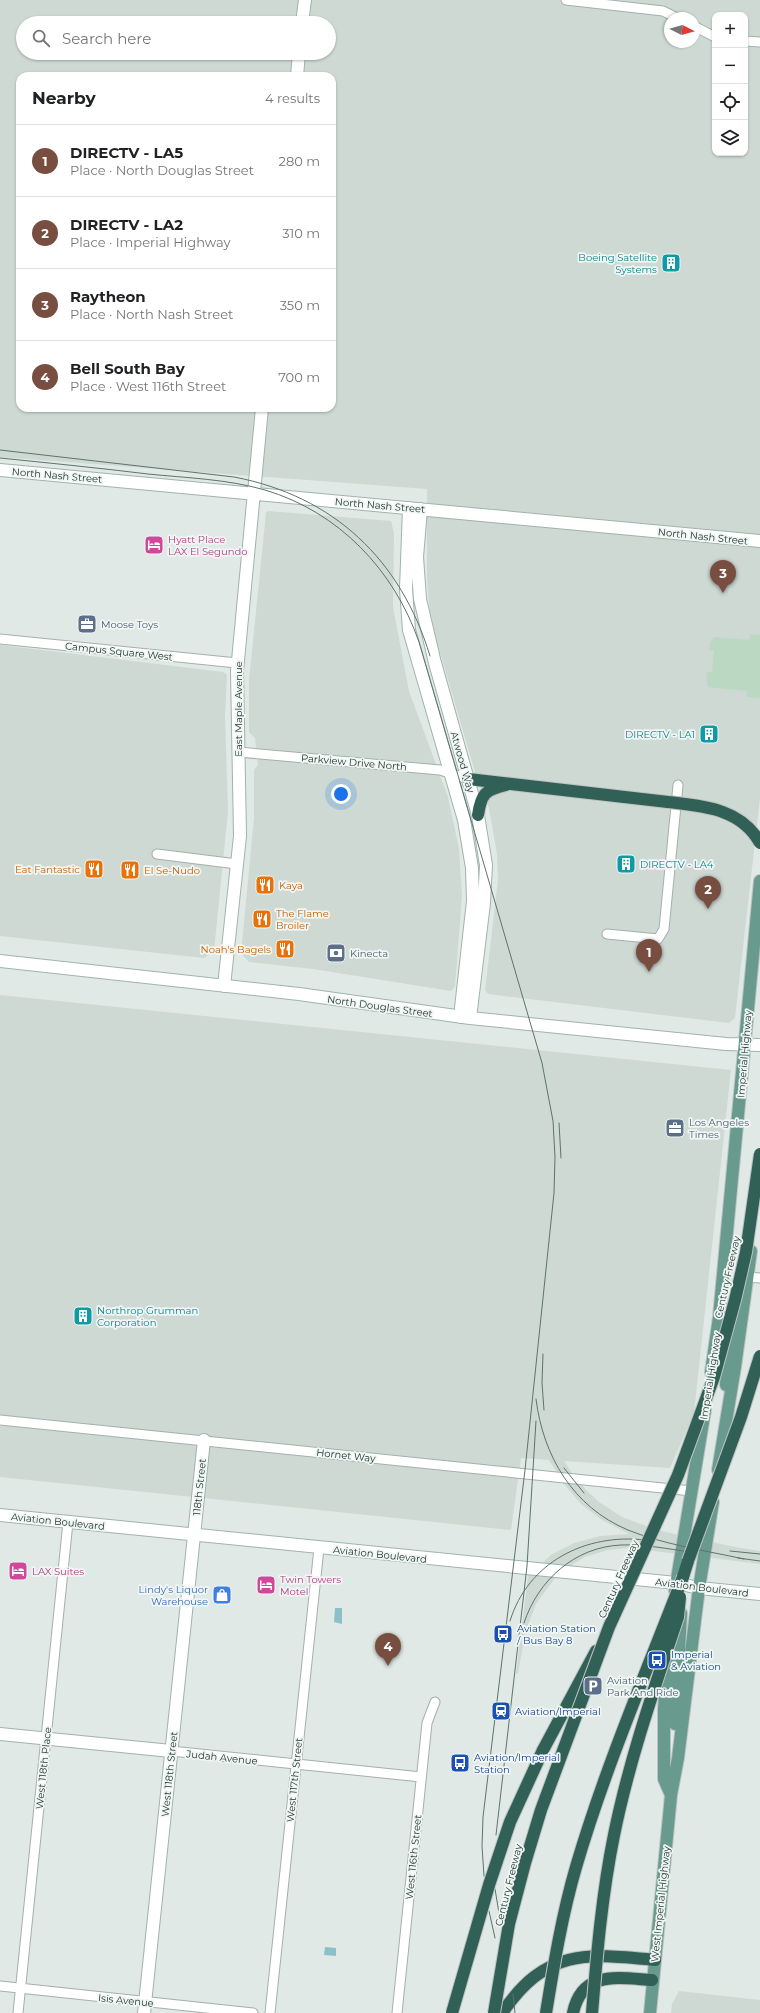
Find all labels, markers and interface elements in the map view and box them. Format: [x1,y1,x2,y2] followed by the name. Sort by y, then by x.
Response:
[664,12,700,48] north arrow
[712,12,748,156] map controls
[712,12,748,48] button: +
[16,16,336,60] search box
[30,27,52,49] icon: search
[62,29,151,48] text: Search here
[712,48,748,84] button: −
[712,84,748,120] button: locate
[32,88,96,108] text: Nearby
[265,90,320,106] text: 4 results
[712,120,748,156] button: layers
[70,143,183,162] text: DIRECTV - LA5
[42,153,48,169] text: 1
[279,153,320,169] text: 280 m
[70,162,254,178] text: Place · North Douglas Street
[70,215,183,234] text: DIRECTV - LA2
[41,225,49,241] text: 2
[282,225,320,241] text: 310 m
[70,234,230,250] text: Place · Imperial Highway
[578,251,657,276] place label: Boeing Satellite Systems
[660,252,682,274] building icon: Boeing Satellite Systems
[70,287,146,306] text: Raytheon
[41,297,49,313] text: 3
[280,297,320,313] text: 350 m
[70,306,233,322] text: Place · North Nash Street
[70,359,185,378] text: Bell South Bay
[41,369,49,385] text: 4
[278,369,320,385] text: 700 m
[70,378,226,394] text: Place · West 116th Street
[11,465,103,486] street label: North Nash Street
[334,495,426,516] street label: North Nash Street
[657,525,749,548] street label: North Nash Street
[168,533,248,558] place label: Hyatt Place LAX El Segundo
[143,534,165,556] hotel icon: Hyatt Place LAX El Segundo
[710,560,736,593] pin: 3
[76,613,98,635] office icon: Moose Toys
[101,618,158,631] place label: Moose Toys
[64,639,173,664] street label: Campus Square West
[232,661,245,757] street label: East Maple Avenue
[698,723,720,745] building icon: DIRECTV - LA1
[625,728,695,741] place label: DIRECTV - LA1
[448,730,478,795] street label: Atwood Way
[300,751,407,774] street label: Parkview Drive North
[331,784,351,804] your location
[615,853,637,875] building icon: DIRECTV - LA4
[83,858,105,880] restaurant icon: Eat Fantastic
[640,858,714,871] place label: DIRECTV - LA4
[119,859,141,881] restaurant icon: El Se-Nudo
[15,863,80,876] place label: Eat Fantastic
[144,864,200,877] place label: El Se-Nudo
[254,874,276,896] restaurant icon: Kaya
[695,876,721,909] pin: 2
[279,879,303,892] place label: Kaya
[276,907,329,932] place label: The Flame Broiler
[251,908,273,930] restaurant icon: The Flame Broiler
[274,938,296,960] restaurant icon: Noah's Bagels
[636,939,662,972] pin: 1
[325,942,347,964] bank icon: Kinecta
[201,943,271,956] place label: Noah's Bagels
[350,947,388,960] place label: Kinecta
[326,993,434,1020] street label: North Douglas Street
[734,1009,755,1099] street label: Imperial Highway
[689,1116,749,1141] place label: Los Angeles Times
[664,1117,686,1139] office icon: Los Angeles Times
[712,1234,743,1320] street label: Century Freeway
[97,1304,198,1329] place label: Northrop Grumman Corporation
[72,1305,94,1327] building icon: Northrop Grumman Corporation
[697,1331,724,1421] street label: Imperial Highway
[316,1446,377,1465] street label: Hornet Way
[190,1458,209,1516] street label: 118th Street
[10,1510,106,1533] street label: Aviation Boulevard
[595,1538,642,1620] street label: Century Freeway
[332,1543,428,1566] street label: Aviation Boulevard
[7,1560,29,1582] hotel icon: LAX Suites
[32,1565,84,1578] place label: LAX Suites
[280,1573,341,1598] place label: Twin Towers Motel
[255,1574,277,1596] hotel icon: Twin Towers Motel
[654,1575,750,1600] street label: Aviation Boulevard
[139,1583,208,1608] place label: Lindy's Liquor Warehouse
[211,1584,233,1606] shop icon: Lindy's Liquor Warehouse
[516,1622,596,1647] place label: Aviation Station / Bus Bay 8
[492,1623,514,1645] bus stop icon: Aviation Station / Bus Bay 8
[375,1633,401,1666] pin: 4
[671,1648,721,1673] place label: Imperial & Aviation
[646,1649,668,1671] bus stop icon: Imperial & Aviation
[607,1674,679,1699] place label: Aviation Park And Ride
[582,1675,604,1697] parking icon: Aviation Park And Ride
[490,1700,512,1722] station icon: Aviation/Imperial
[515,1705,601,1718] place label: Aviation/Imperial
[33,1726,54,1810] street label: West 118th Place
[159,1731,180,1817] street label: West 118th Street
[284,1737,305,1823] street label: West 117th Street
[185,1747,258,1768] street label: Judah Avenue
[474,1751,560,1776] place label: Aviation/Imperial Station
[449,1752,471,1774] bus stop icon: Aviation/Imperial Station
[403,1814,424,1900] street label: West 116th Street
[492,1842,525,1928] street label: Century Freeway
[648,1845,673,1963] street label: West Imperial Highway
[97,1991,154,2010] street label: Isis Avenue

